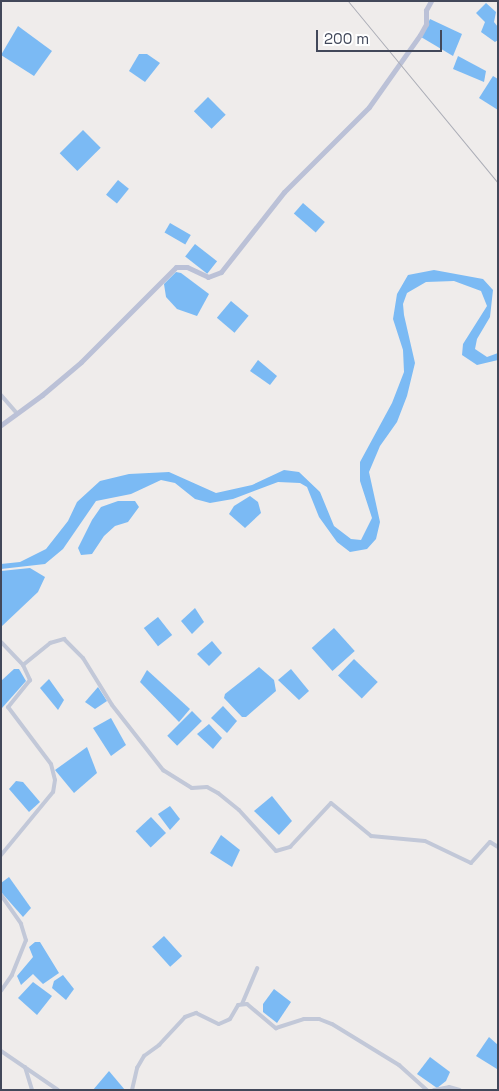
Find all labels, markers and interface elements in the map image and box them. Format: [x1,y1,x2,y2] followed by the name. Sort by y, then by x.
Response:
[319,20,445,52] scale bar
[324,29,369,48] text: 200 m

